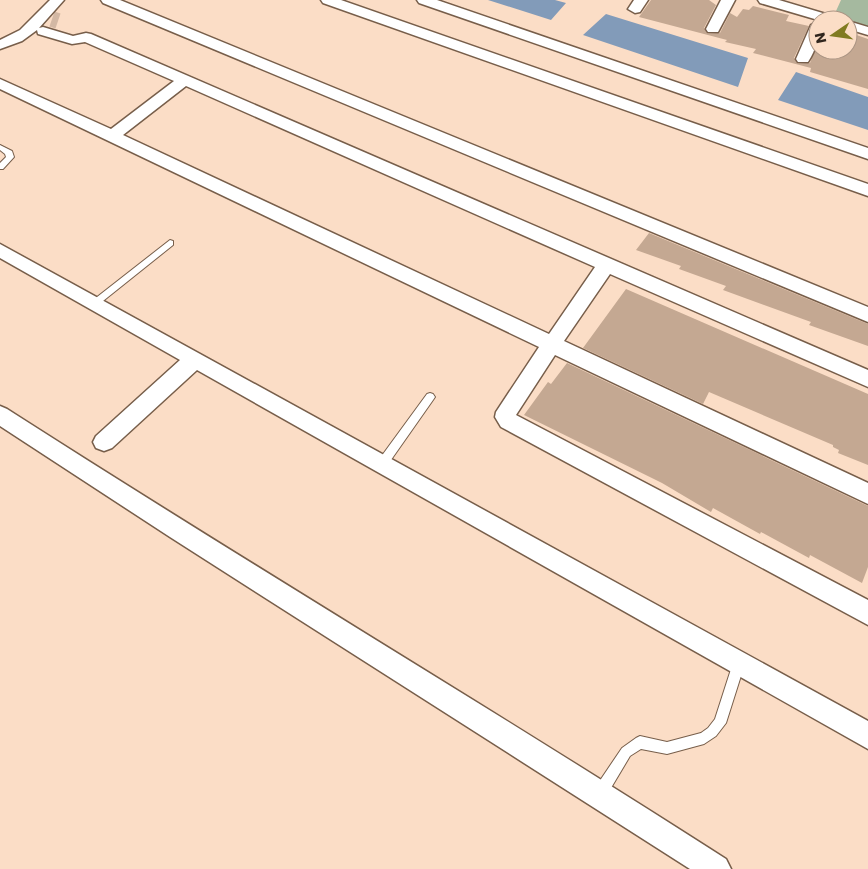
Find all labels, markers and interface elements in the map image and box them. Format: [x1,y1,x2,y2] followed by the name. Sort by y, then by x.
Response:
[808,10,858,60] north arrow
[809,31,831,45] text: N

